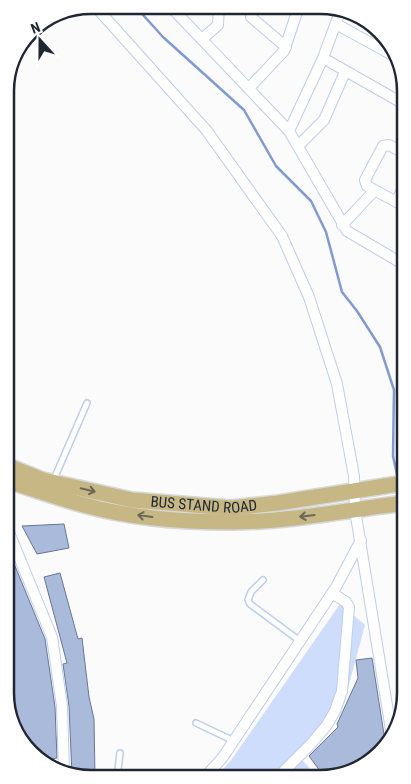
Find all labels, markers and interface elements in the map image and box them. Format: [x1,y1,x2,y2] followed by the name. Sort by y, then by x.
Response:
[15,15,65,65] north arrow
[28,19,42,37] text: N
[79,486,95,495] one-way arrow
[150,493,258,517] street label: BUS STAND ROAD
[137,511,153,521] one-way arrow
[299,511,315,521] one-way arrow

